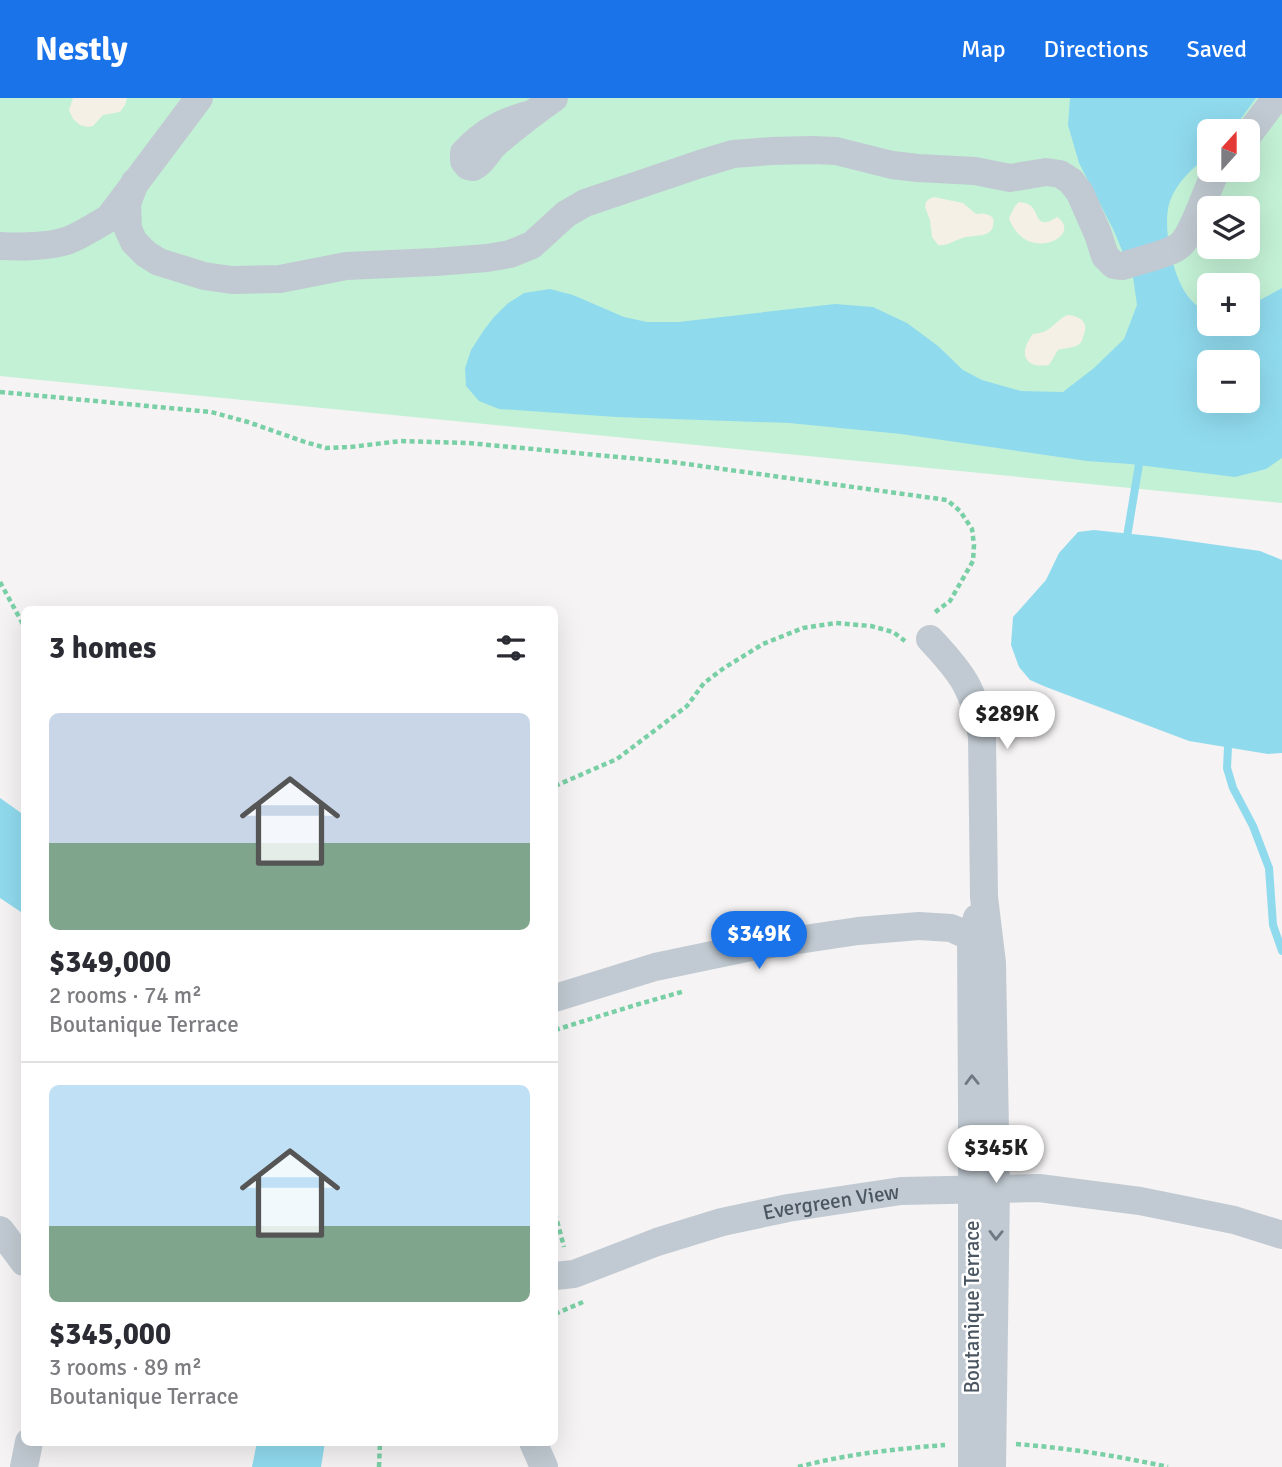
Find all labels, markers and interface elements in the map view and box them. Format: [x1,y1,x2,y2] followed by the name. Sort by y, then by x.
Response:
[35,29,128,70] text: Nestly
[961,34,1006,64] text: Map
[1044,34,1149,64] text: Directions
[1187,34,1247,64] text: Saved
[1197,119,1260,182] north arrow
[1197,119,1260,413] map controls
[1197,196,1260,259] button: layers
[1197,273,1260,336] button: +
[1197,350,1260,413] button: −
[492,629,530,667] icon: filters
[49,630,156,667] text: 3 homes
[958,692,1056,751] pin: $289K
[975,699,1039,728] text: $289K
[227,758,353,884] icon: home
[710,912,808,971] pin: $349K
[727,919,791,948] text: $349K
[49,944,171,981] text: $349,000
[49,981,202,1010] text: 2 rooms · 74 m²
[49,1010,239,1039] text: Boutanique Terrace
[964,1075,980,1085] one-way arrow
[947,1126,1045,1185] pin: $345K
[227,1130,353,1256] icon: home
[964,1133,1028,1162] text: $345K
[760,1178,901,1226] street label: Evergreen View
[959,1220,985,1394] street label: Boutanique Terrace
[988,1229,1003,1240] one-way arrow
[49,1316,171,1353] text: $345,000
[49,1353,202,1382] text: 3 rooms · 89 m²
[49,1382,239,1411] text: Boutanique Terrace

